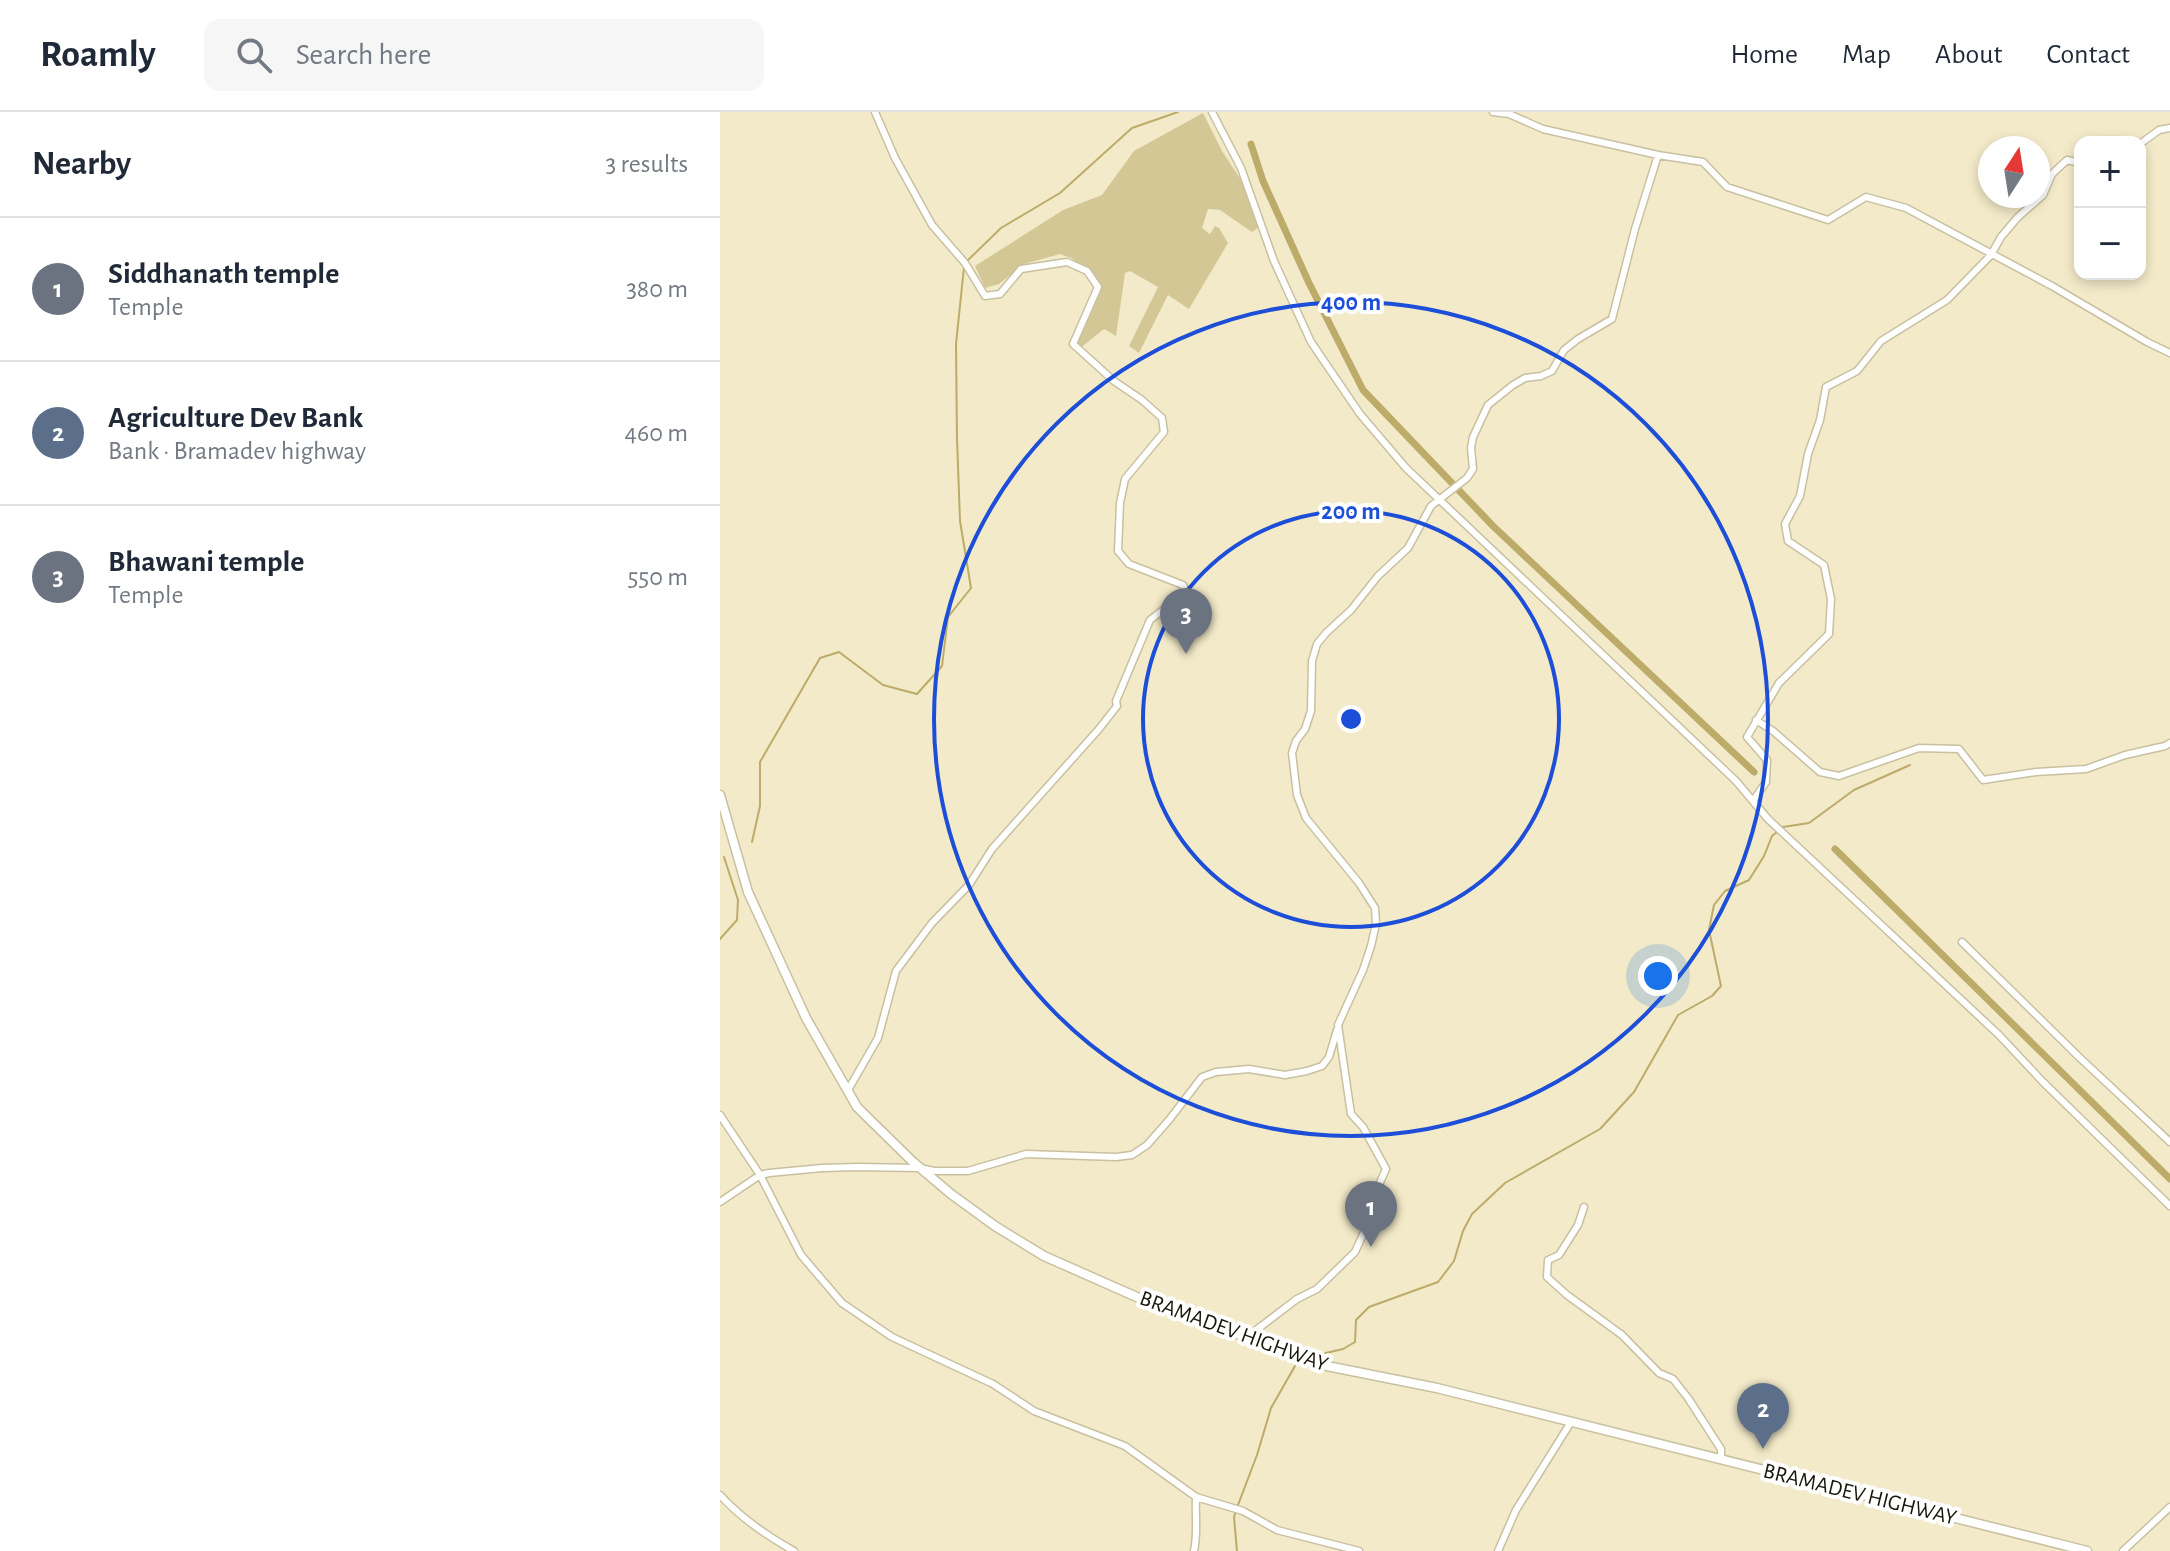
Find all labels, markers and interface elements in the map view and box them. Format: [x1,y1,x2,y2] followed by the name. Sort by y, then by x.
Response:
[204,19,764,91] search box
[232,33,276,77] icon: search
[40,36,156,74] text: Roamly
[296,40,431,70] text: Search here
[1731,41,1798,69] text: Home
[1842,41,1891,69] text: Map
[1935,41,2003,69] text: About
[2047,41,2130,69] text: Contact
[1978,136,2050,208] north arrow
[2074,136,2146,280] map controls
[2074,136,2146,208] button: +
[32,147,131,181] text: Nearby
[605,151,688,177] text: 3 results
[2074,208,2146,280] button: −
[108,259,339,289] text: Siddhanath temple
[53,276,63,302] text: 1
[626,276,688,302] text: 380 m
[1321,291,1381,315] text: 400 m
[108,294,183,320] text: Temple
[108,403,363,433] text: Agriculture Dev Bank
[52,420,64,446] text: 2
[624,420,688,446] text: 460 m
[108,438,366,464] text: Bank · Bramadev highway
[1321,500,1381,524] text: 200 m
[108,547,305,577] text: Bhawani temple
[52,564,64,590] text: 3
[627,564,688,590] text: 550 m
[108,582,183,608] text: Temple
[1160,588,1212,654] pin: 3
[1337,705,1365,733] centre of rings
[1638,956,1678,996] your location
[1345,1181,1397,1247] pin: 1
[1137,1287,1331,1375] street label: BRAMADEV HIGHWAY
[1737,1383,1789,1449] pin: 2
[1761,1459,1959,1529] street label: BRAMADEV HIGHWAY

